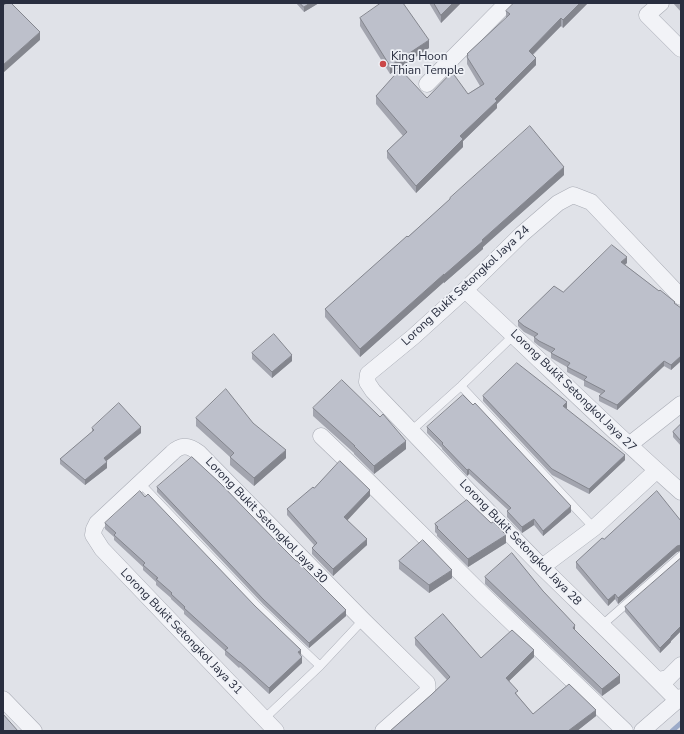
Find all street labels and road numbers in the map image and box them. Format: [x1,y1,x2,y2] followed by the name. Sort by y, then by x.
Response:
[399,223,533,349] street label: Lorong Bukit Setongkol Jaya 24
[507,327,639,455] street label: Lorong Bukit Setongkol Jaya 27
[202,455,330,587] street label: Lorong Bukit Setongkol Jaya 30
[456,477,584,609] street label: Lorong Bukit Setongkol Jaya 28
[117,566,245,698] street label: Lorong Bukit Setongkol Jaya 31

